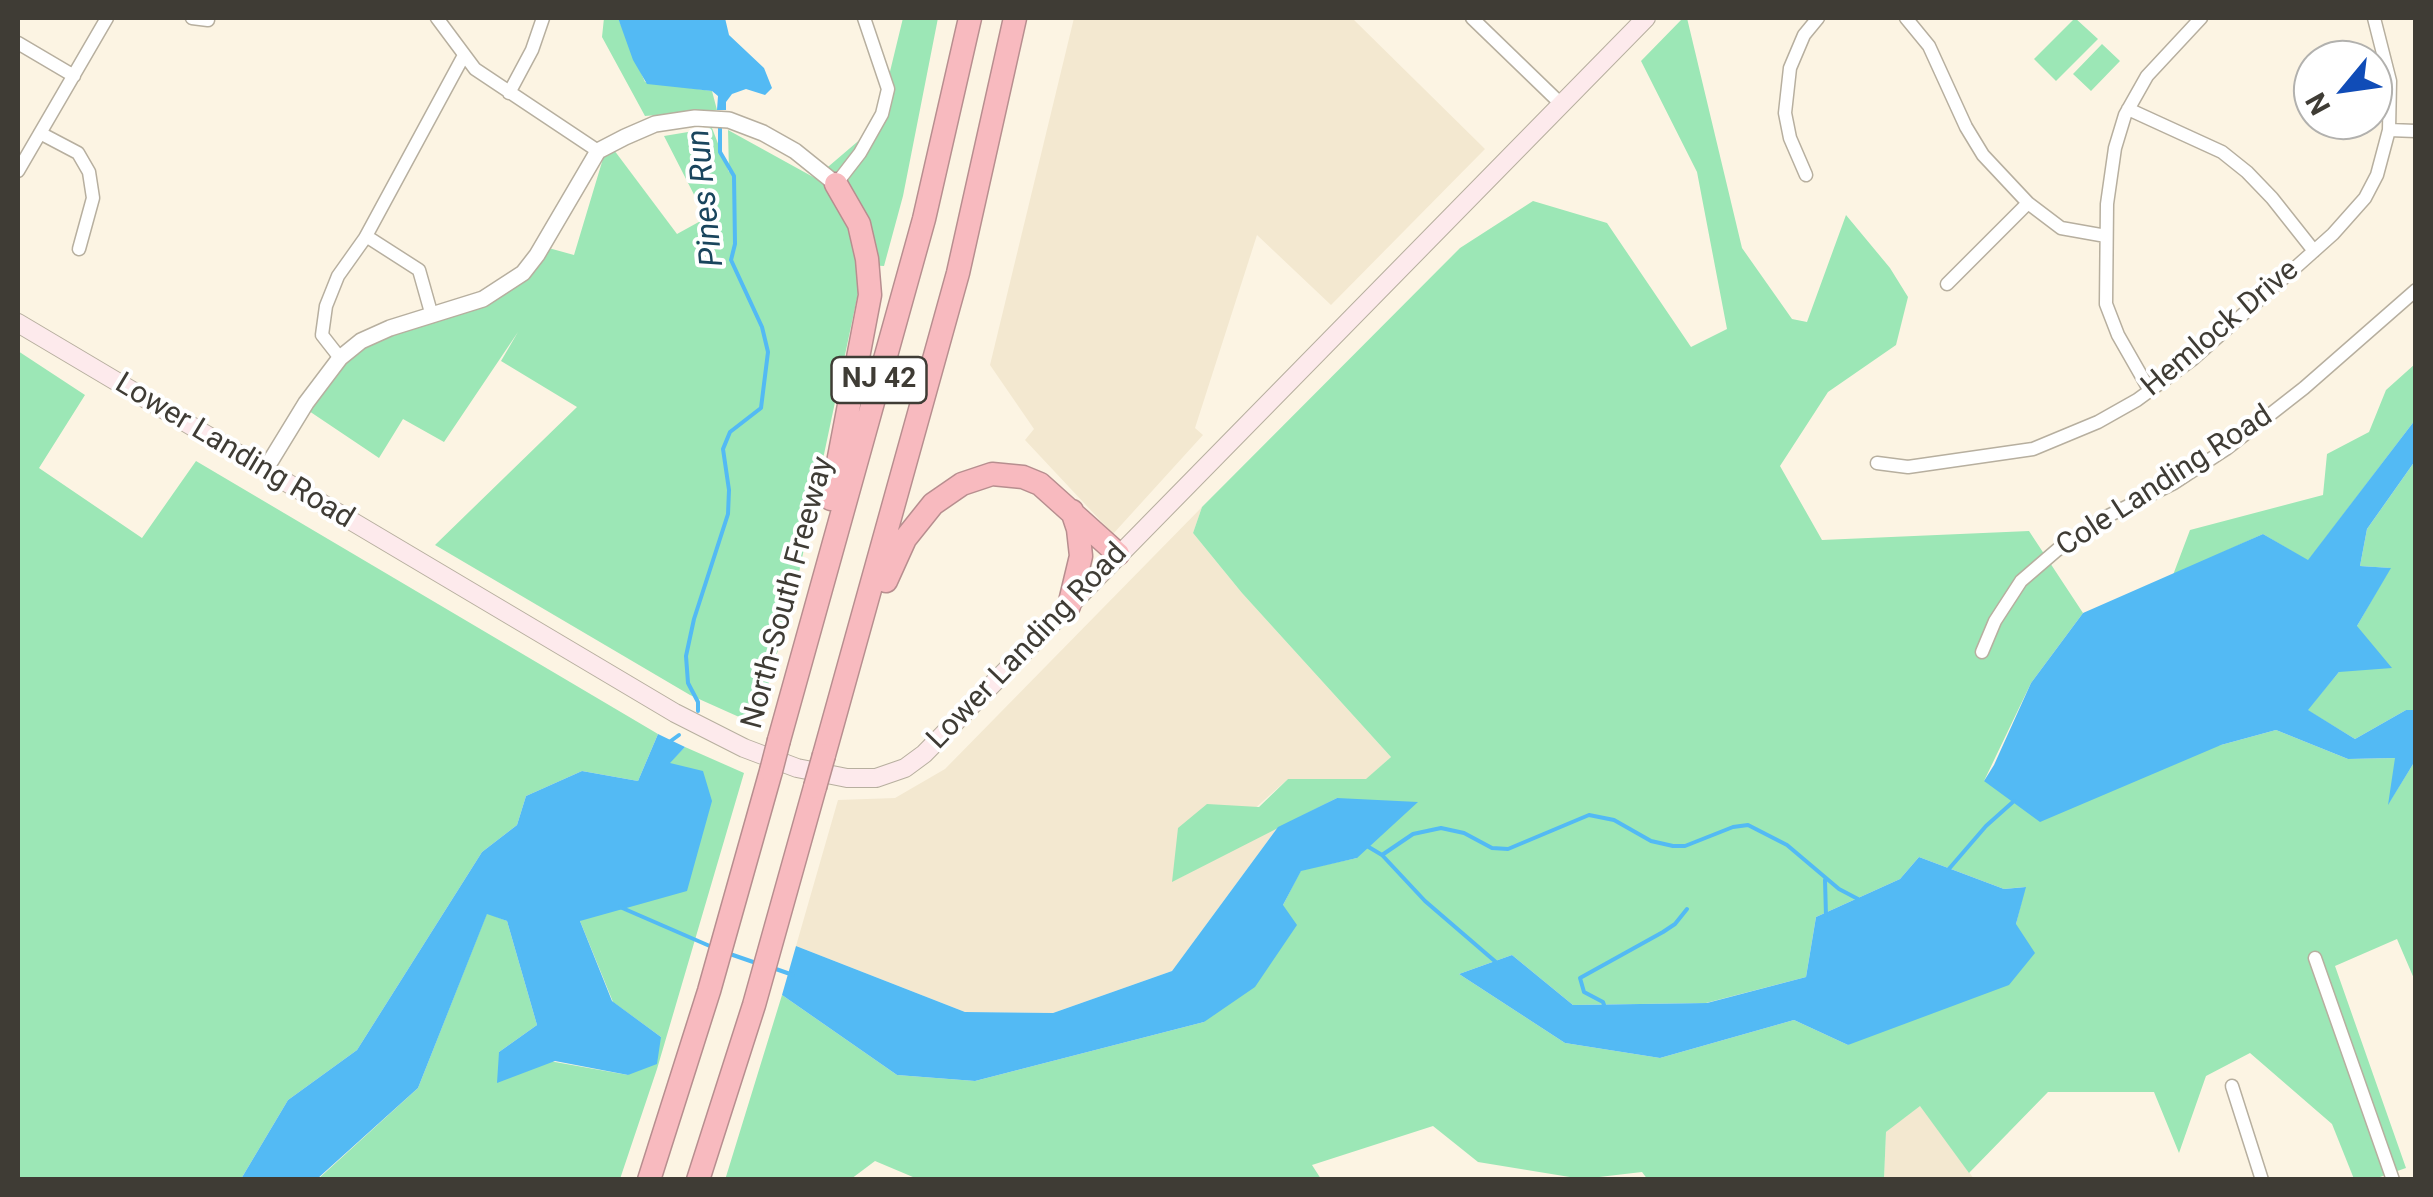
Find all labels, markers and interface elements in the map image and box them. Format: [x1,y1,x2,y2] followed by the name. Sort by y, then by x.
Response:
[2293,40,2393,140] north arrow
[2299,87,2337,120] text: N
[681,127,733,269] water label: Pines Run
[2135,253,2307,405] street label: Hemlock Drive
[832,357,926,403] road number: NJ 42
[108,366,360,538] street label: Lower Landing Road
[2050,399,2280,565] street label: Cole Landing Road
[735,453,843,733] street label: North-South Freeway
[920,537,1136,757] street label: Lower Landing Road

